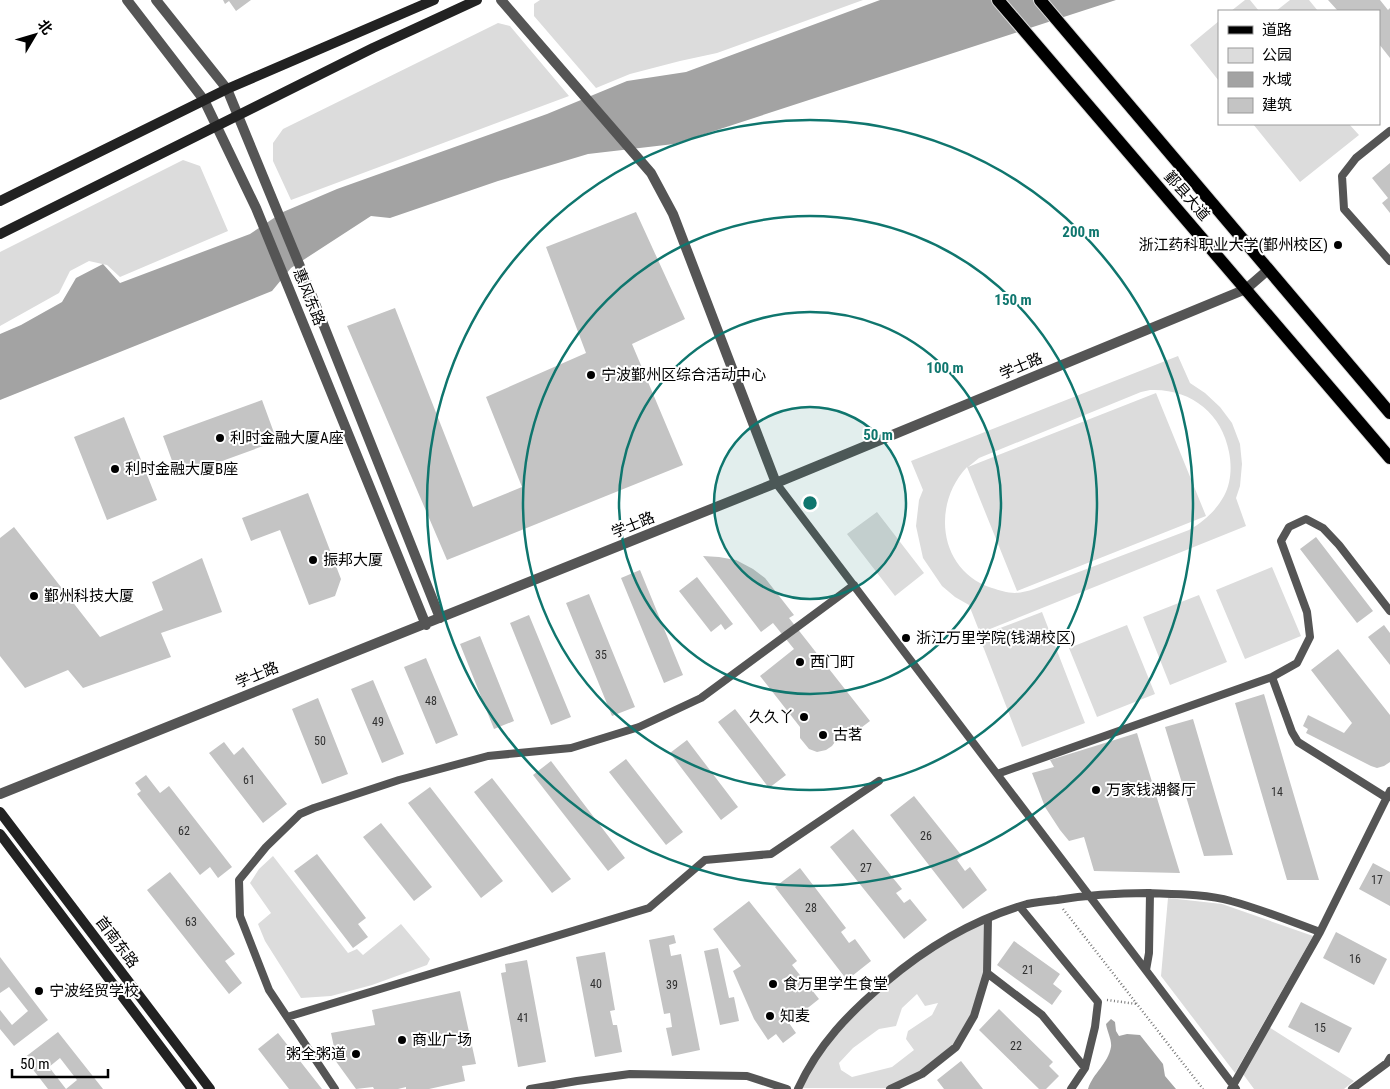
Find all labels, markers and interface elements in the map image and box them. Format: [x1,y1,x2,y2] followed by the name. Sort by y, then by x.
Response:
[10,10,60,60] north arrow
[1218,10,1380,125] legend
[35,17,56,37] text: 北
[1262,21,1292,39] text: 道路
[1262,46,1292,64] text: 公园
[1262,71,1292,89] text: 水域
[1262,96,1292,114] text: 建筑
[1161,167,1213,225] street label: 鄞县大道
[1062,223,1100,241] text: 200 m
[1139,236,1328,254] place label: 浙江药科职业大学(鄞州校区)
[1332,239,1344,251] marker: 浙江药科职业大学(鄞州校区)
[289,266,329,328] street label: 惠风东路
[994,291,1032,309] text: 150 m
[997,349,1045,383] street label: 学士路
[926,359,964,377] text: 100 m
[601,366,766,384] place label: 宁波鄞州区综合活动中心
[585,369,597,381] marker: 宁波鄞州区综合活动中心
[863,426,893,444] text: 50 m
[230,429,344,447] place label: 利时金融大厦A座
[214,432,226,444] marker: 利时金融大厦A座
[125,460,238,478] place label: 利时金融大厦B座
[109,463,121,475] marker: 利时金融大厦B座
[801,494,819,512] centre of rings
[609,508,657,542] street label: 学士路
[323,551,383,569] place label: 振邦大厦
[307,554,319,566] marker: 振邦大厦
[44,587,134,605] place label: 鄞州科技大厦
[28,590,40,602] marker: 鄞州科技大厦
[916,629,1076,647] place label: 浙江万里学院(钱湖校区)
[900,632,912,644] marker: 浙江万里学院(钱湖校区)
[595,648,607,662] house number: 35
[810,653,855,671] place label: 西门町
[794,656,806,668] marker: 西门町
[233,658,281,692] street label: 学士路
[425,694,437,708] house number: 48
[749,708,794,726] place label: 久久丫
[798,711,810,723] marker: 久久丫
[372,715,384,729] house number: 49
[833,726,863,744] place label: 古茗
[817,729,829,741] marker: 古茗
[314,734,326,748] house number: 50
[243,773,255,787] house number: 61
[1106,781,1196,799] place label: 万家钱湖餐厅
[1090,784,1102,796] marker: 万家钱湖餐厅
[1271,785,1283,799] house number: 14
[178,824,190,838] house number: 62
[920,829,932,843] house number: 26
[860,861,872,875] house number: 27
[1371,873,1383,887] house number: 17
[805,901,817,915] house number: 28
[92,913,142,971] street label: 首南东路
[185,915,197,929] house number: 63
[1349,952,1361,966] house number: 16
[1022,963,1034,977] house number: 21
[783,975,888,993] place label: 食万里学生食堂
[590,977,602,991] house number: 40
[666,978,678,992] house number: 39
[767,978,779,990] marker: 食万里学生食堂
[49,982,139,1000] place label: 宁波经贸学校
[33,985,45,997] marker: 宁波经贸学校
[780,1007,810,1025] place label: 知麦
[764,1010,776,1022] marker: 知麦
[517,1011,529,1025] house number: 41
[1314,1021,1326,1035] house number: 15
[412,1031,472,1049] place label: 商业广场
[396,1034,408,1046] marker: 商业广场
[1010,1039,1022,1053] house number: 22
[286,1045,346,1063] place label: 粥全粥道
[12,1046,109,1078] scale bar
[350,1048,362,1060] marker: 粥全粥道
[20,1055,50,1073] text: 50 m

